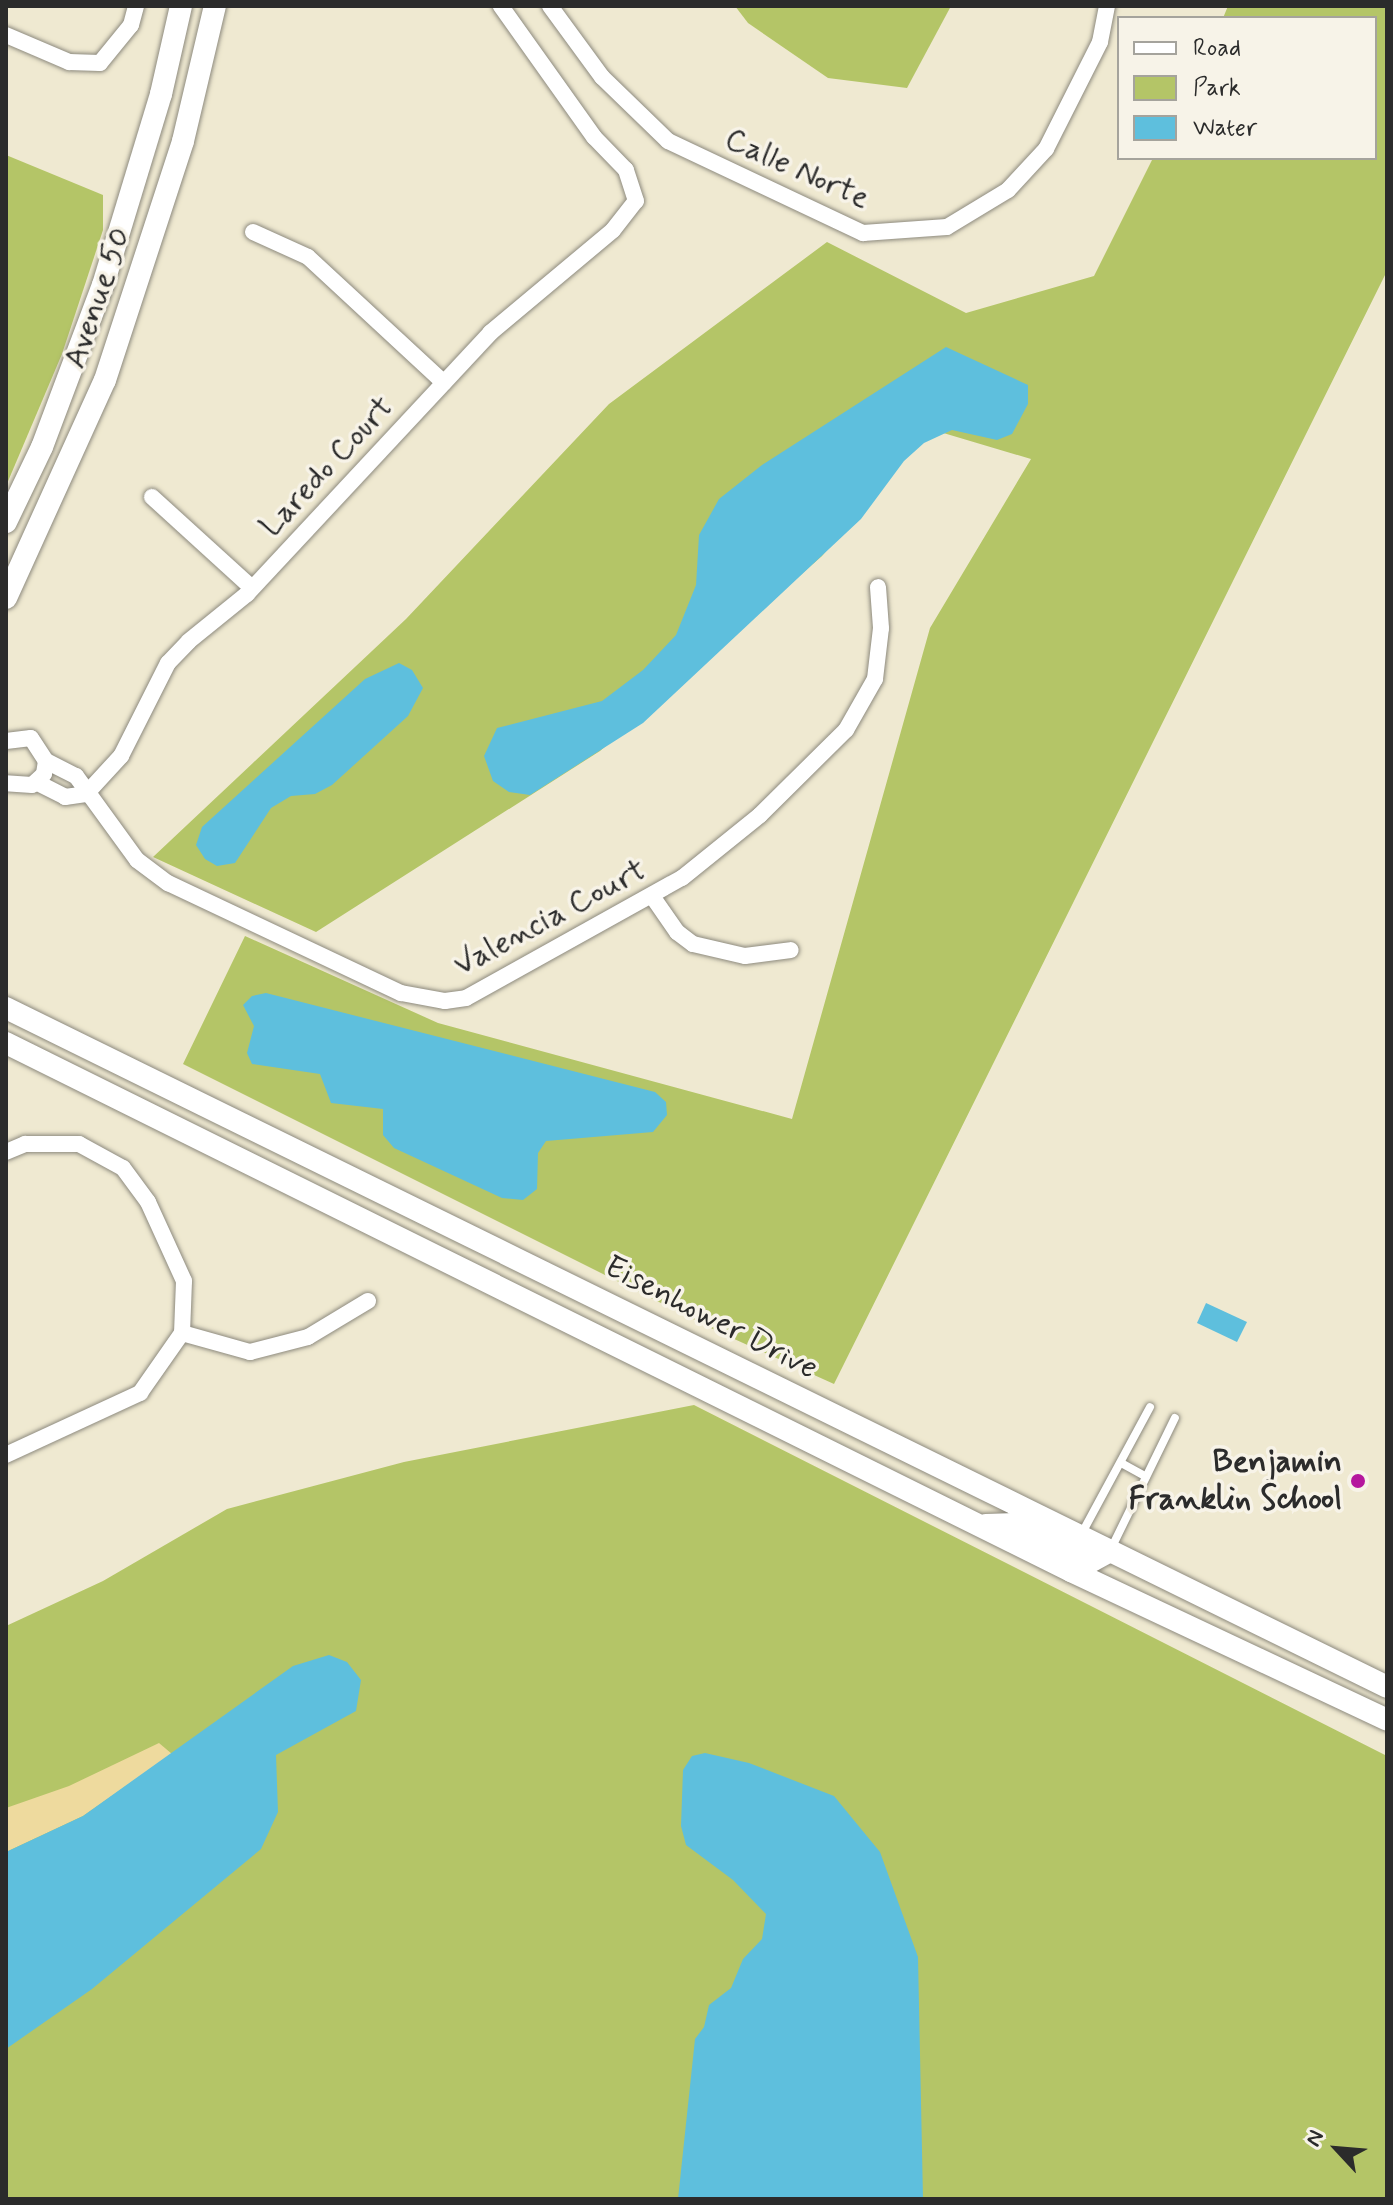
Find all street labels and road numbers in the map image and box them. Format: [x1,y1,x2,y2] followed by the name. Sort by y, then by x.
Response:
[719,120,875,218] street label: Calle Norte
[56,223,140,373] street label: Avenue 50
[252,389,402,545] street label: Laredo Court
[450,853,650,983] street label: Valencia Court
[599,1248,823,1388] street label: Eisenhower Drive

